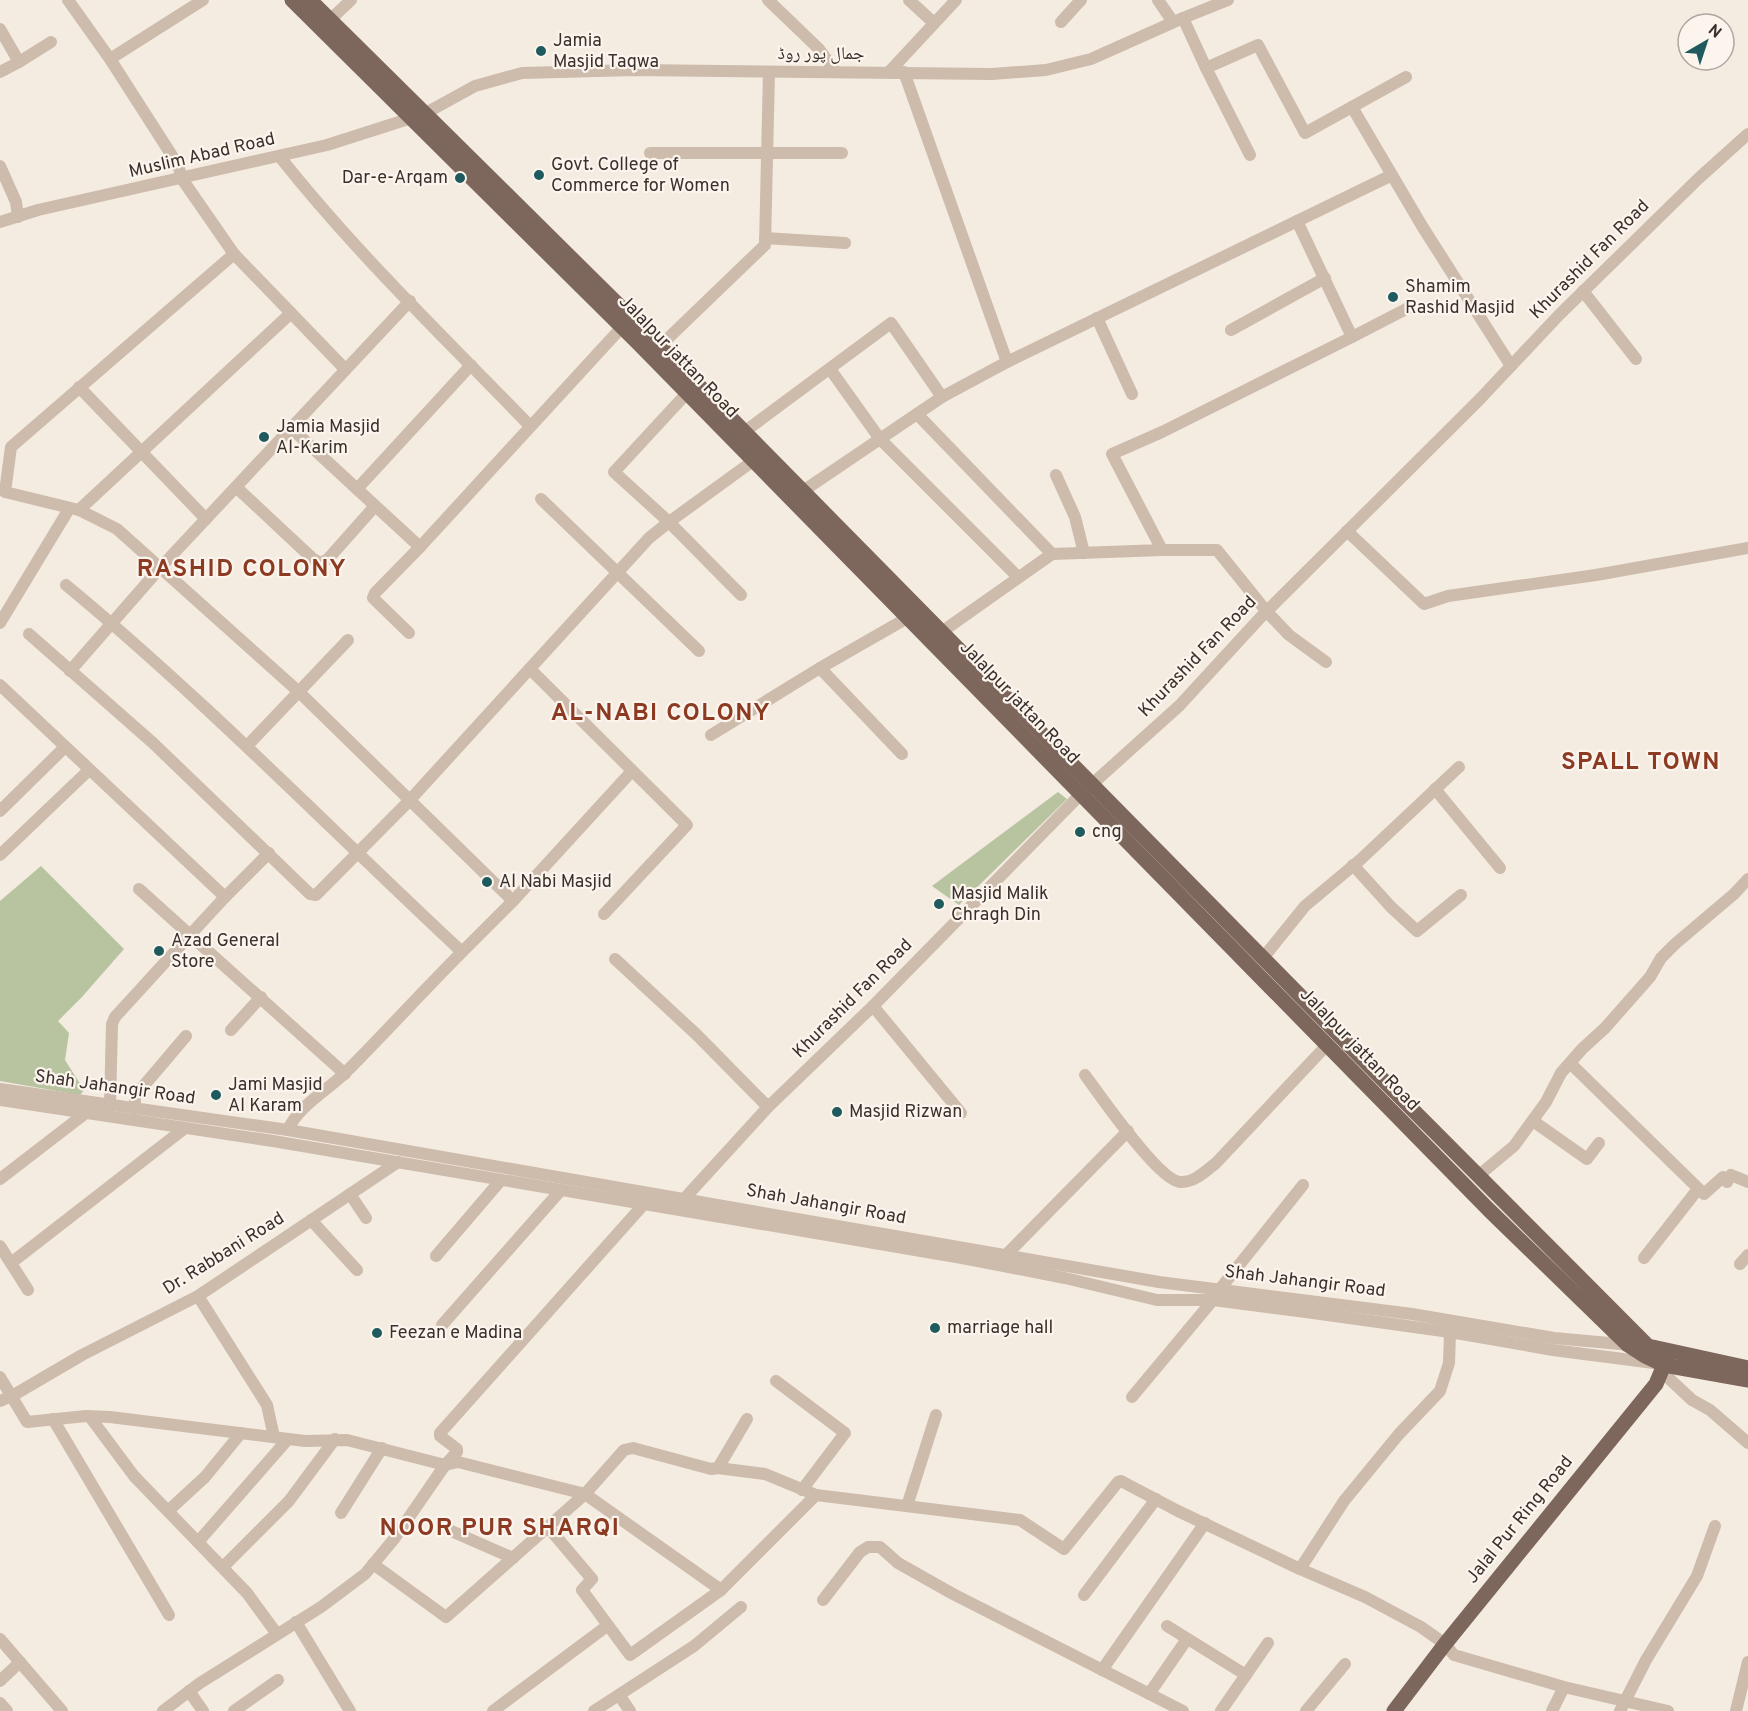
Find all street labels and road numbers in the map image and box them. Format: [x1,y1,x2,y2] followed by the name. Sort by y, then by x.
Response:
[778,43,864,66] street label: جمال پور روڈ
[127,128,277,184] street label: Muslim Abad Road
[1525,195,1655,325] street label: Khurashid Fan Road
[613,291,743,423] street label: Jalalpur jattan Road
[1134,591,1262,723] street label: Khurashid Fan Road
[954,637,1084,769] street label: Jalalpur jattan Road
[788,934,918,1064] street label: Khurashid Fan Road
[1294,984,1424,1116] street label: Jalalpur jattan Road
[33,1065,197,1111] street label: Shah Jahangir Road
[744,1180,908,1230] street label: Shah Jahangir Road
[159,1207,289,1301] street label: Dr. Rabbani Road
[1223,1261,1387,1303] street label: Shah Jahangir Road
[1461,1451,1579,1589] street label: Jalal Pur Ring Road

